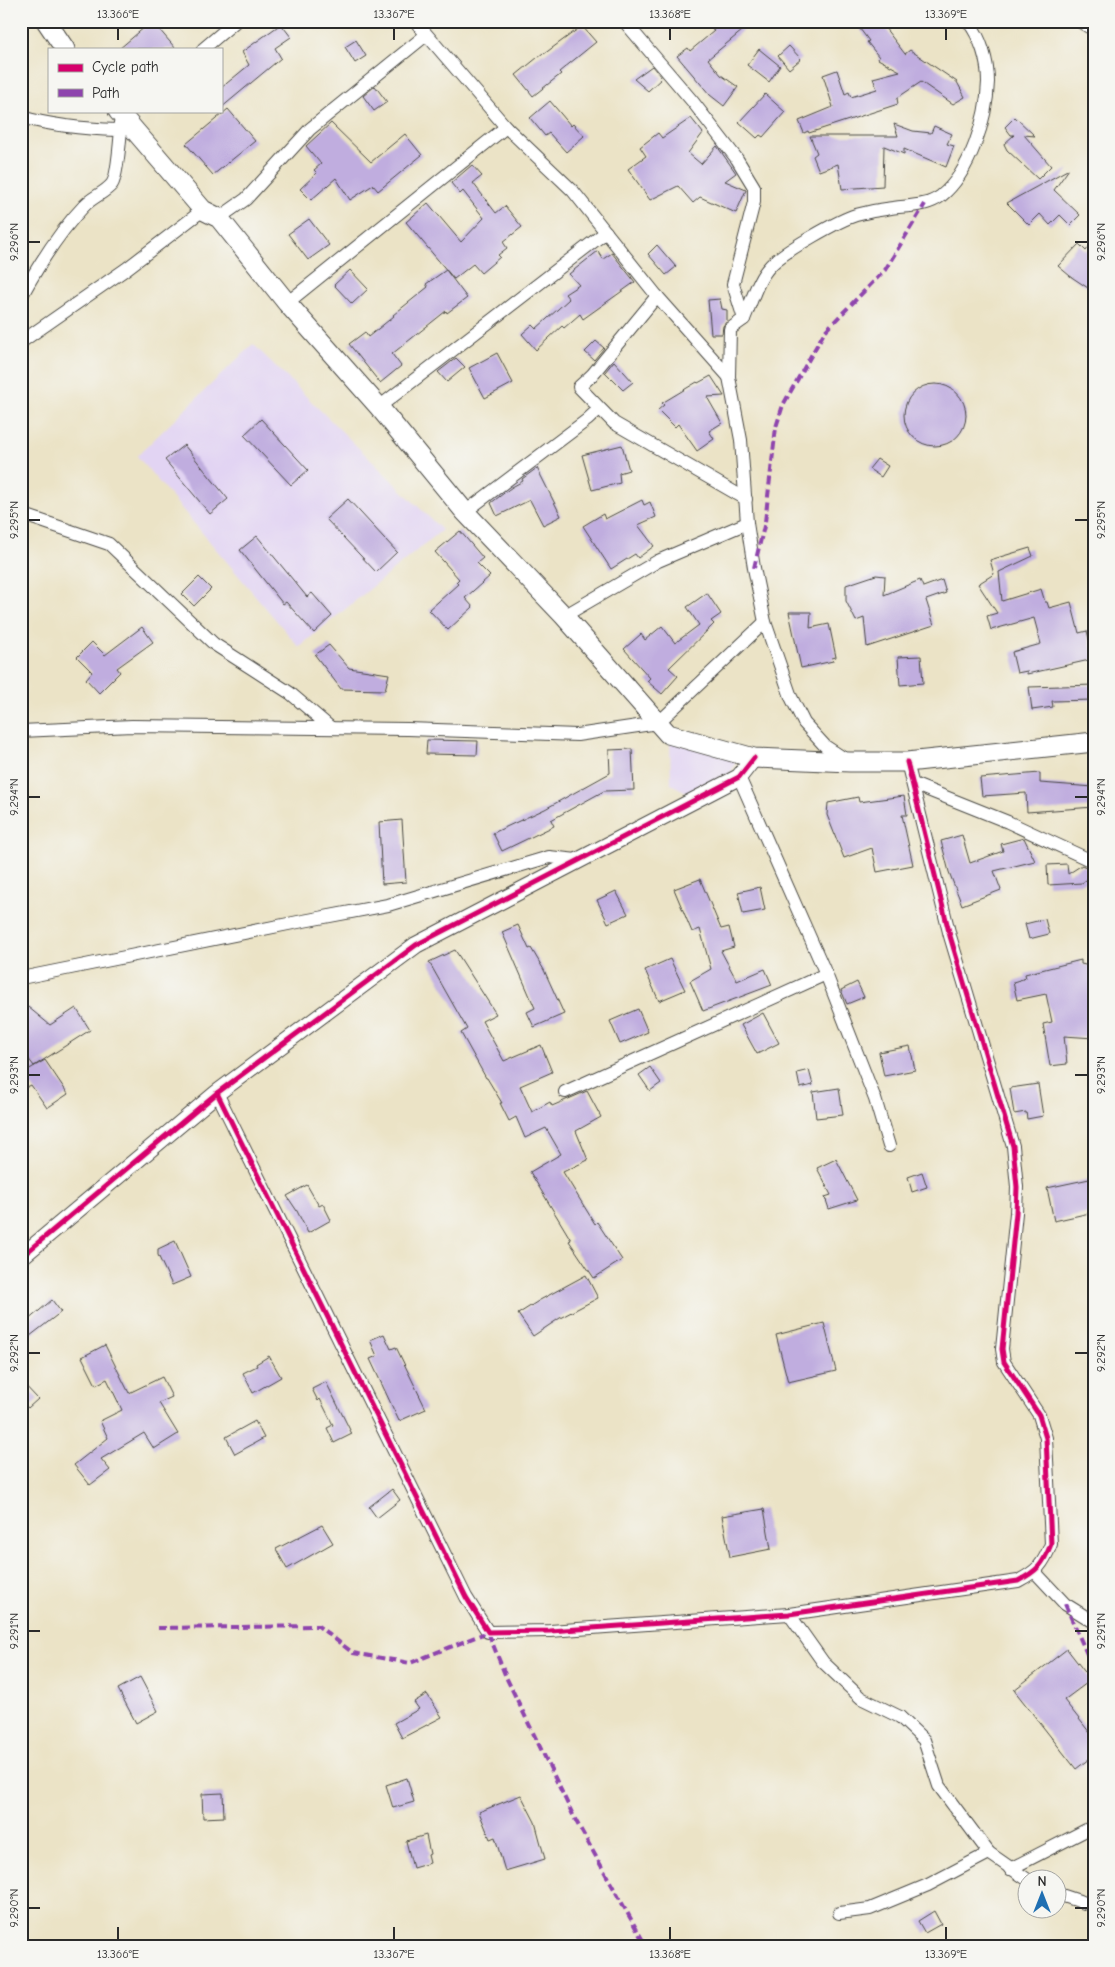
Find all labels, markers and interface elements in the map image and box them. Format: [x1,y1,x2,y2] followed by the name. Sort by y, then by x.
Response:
[97,7,139,21] text: 13.366°E
[373,7,415,21] text: 13.367°E
[649,7,691,21] text: 13.368°E
[925,7,967,21] text: 13.369°E
[48,48,222,112] legend
[92,58,159,76] text: Cycle path
[92,84,120,102] text: Path
[7,223,21,261] text: 9.296°N
[1094,223,1108,261] text: 9.296°N
[7,501,21,539] text: 9.295°N
[1094,501,1108,539] text: 9.295°N
[7,778,21,816] text: 9.294°N
[1094,778,1108,816] text: 9.294°N
[7,1056,21,1094] text: 9.293°N
[1094,1056,1108,1094] text: 9.293°N
[7,1334,21,1372] text: 9.292°N
[1094,1334,1108,1372] text: 9.292°N
[7,1613,21,1649] text: 9.291°N
[1094,1613,1108,1649] text: 9.291°N
[1018,1870,1068,1920] north arrow
[1037,1873,1047,1890] text: N
[7,1888,21,1928] text: 9.290°N
[1094,1888,1108,1928] text: 9.290°N
[97,1947,139,1961] text: 13.366°E
[373,1947,415,1961] text: 13.367°E
[649,1947,691,1961] text: 13.368°E
[925,1947,967,1961] text: 13.369°E

